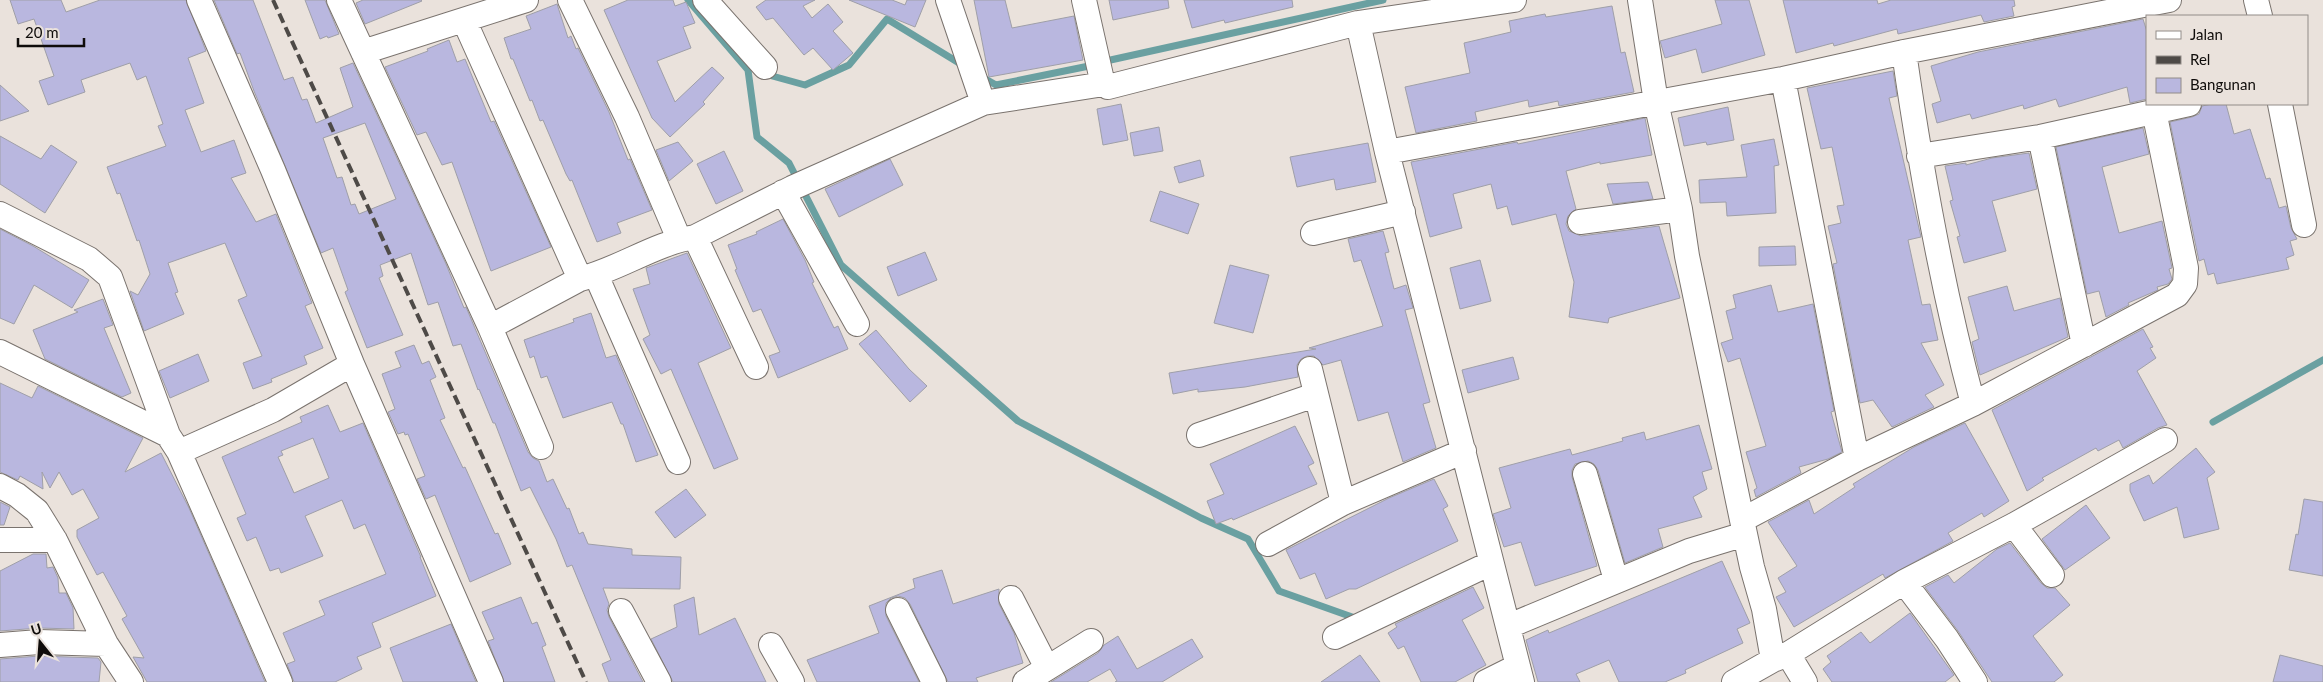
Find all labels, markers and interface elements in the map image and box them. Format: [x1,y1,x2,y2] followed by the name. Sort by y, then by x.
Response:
[18,15,84,47] scale bar
[2146,15,2308,105] legend
[25,23,59,41] text: 20 m
[2190,25,2223,43] text: Jalan
[2190,50,2210,68] text: Rel
[2190,75,2256,93] text: Bangunan
[15,617,65,667] north arrow
[29,619,44,639] text: U

